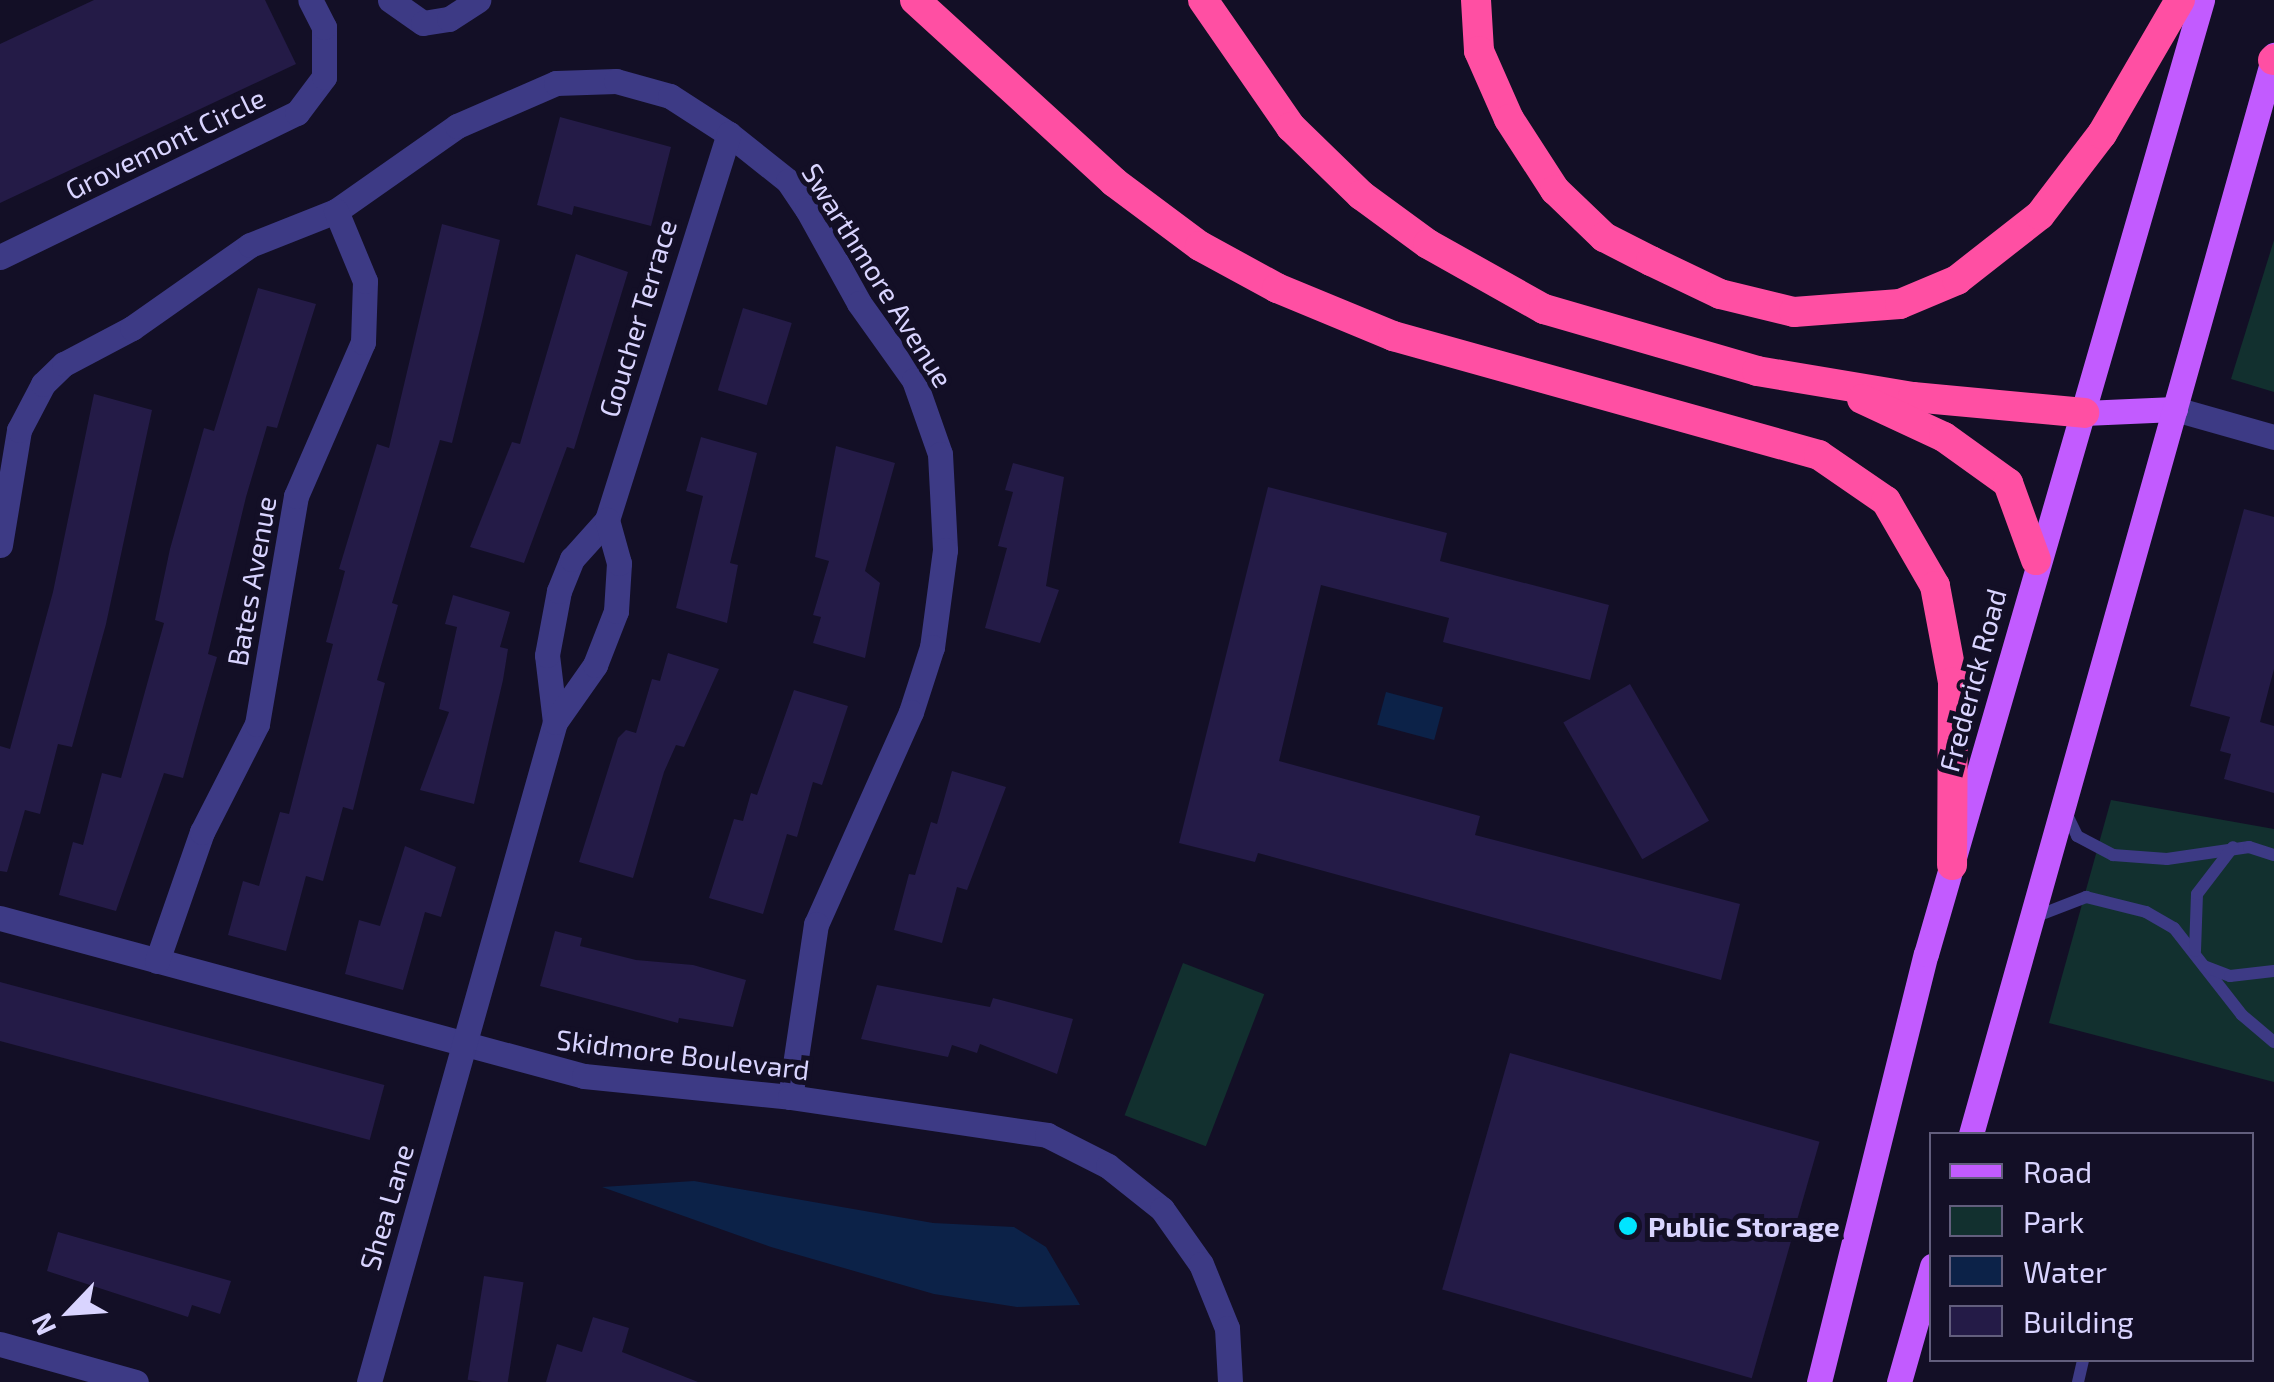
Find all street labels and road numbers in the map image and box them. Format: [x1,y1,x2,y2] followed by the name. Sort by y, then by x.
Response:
[60,80,270,206] street label: Grovemont Circle
[795,156,961,394] street label: Swarthmore Avenue
[591,214,683,422] street label: Goucher Terrace
[219,493,283,669] street label: Bates Avenue
[1931,585,2013,775] street label: Frederick Road
[554,1022,812,1086] street label: Skidmore Boulevard
[352,1140,420,1274] street label: Shea Lane

